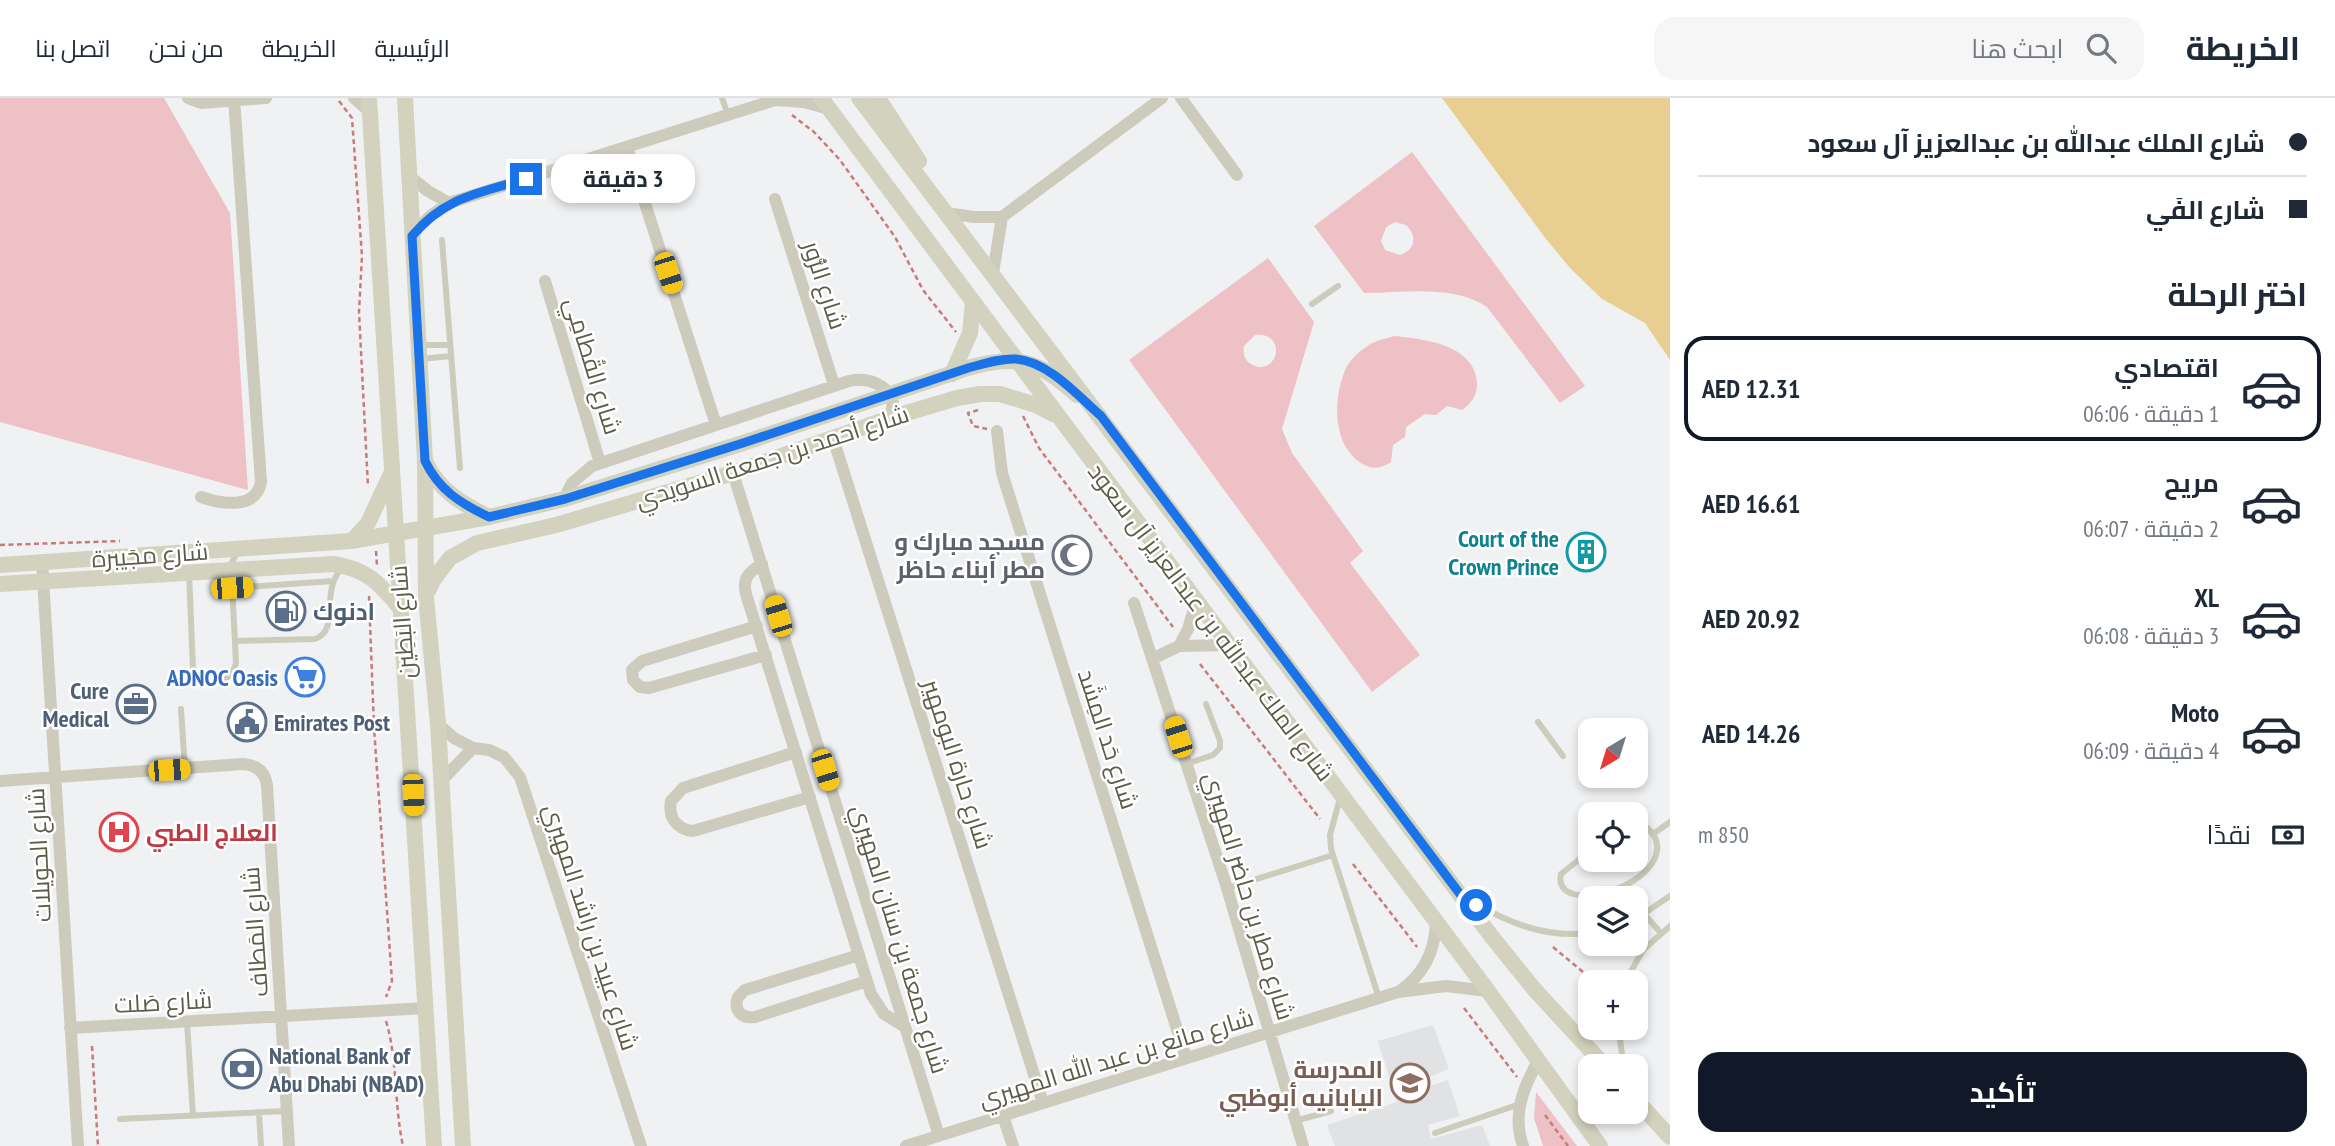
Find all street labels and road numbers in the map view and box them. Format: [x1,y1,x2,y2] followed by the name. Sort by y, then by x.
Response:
[795,235,854,333] street label: شارع الزُّور
[554,294,629,439] street label: شارع القُطامِي
[631,398,914,519] street label: شارع أحمد بن جمعة السويدي
[1080,457,1341,788] street label: شارع الملك عبدالله بن عبدالعزيز آل سعود
[91,535,209,576] street label: شارع مجَيبرة
[383,564,422,680] street label: شارع البَطِين
[1070,665,1145,813] street label: شارع حَد المِشَد
[914,673,1000,853] street label: شارع حارة البومهير
[1194,768,1302,1025] street label: شارع مطر بن حاضر المهيري
[20,787,59,923] street label: شارع الحويلات
[534,800,646,1055] street label: شارع عبيد بن راشد المهيري
[841,801,956,1078] street label: شارع جمعة بن سنان المهيري
[235,866,276,998] street label: شارع المَطاف
[113,984,213,1021] street label: شارع صَلت
[975,1001,1258,1117] street label: شارع مانع بن عبد الله المهيري

